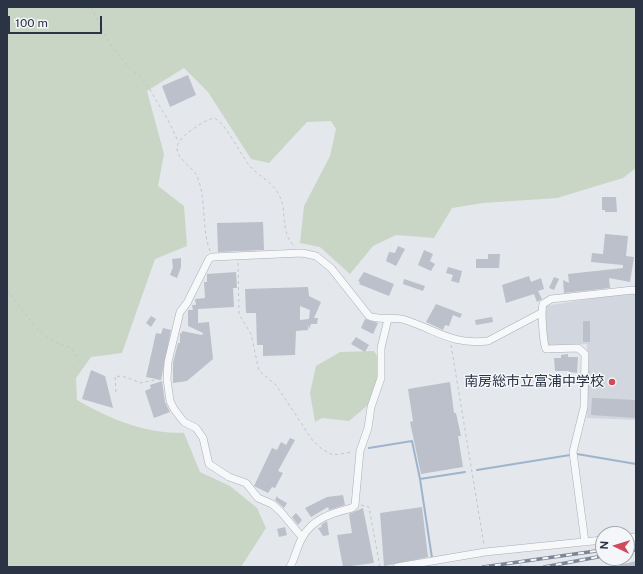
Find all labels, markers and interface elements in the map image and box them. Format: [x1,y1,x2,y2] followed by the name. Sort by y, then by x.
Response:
[10,8,104,34] scale bar
[15,16,48,30] text: 100 m
[464,374,604,390] place label: 南房総市立富浦中学校
[607,377,617,387] marker: 南房総市立富浦中学校
[595,526,635,566] north arrow
[598,541,610,550] text: N

